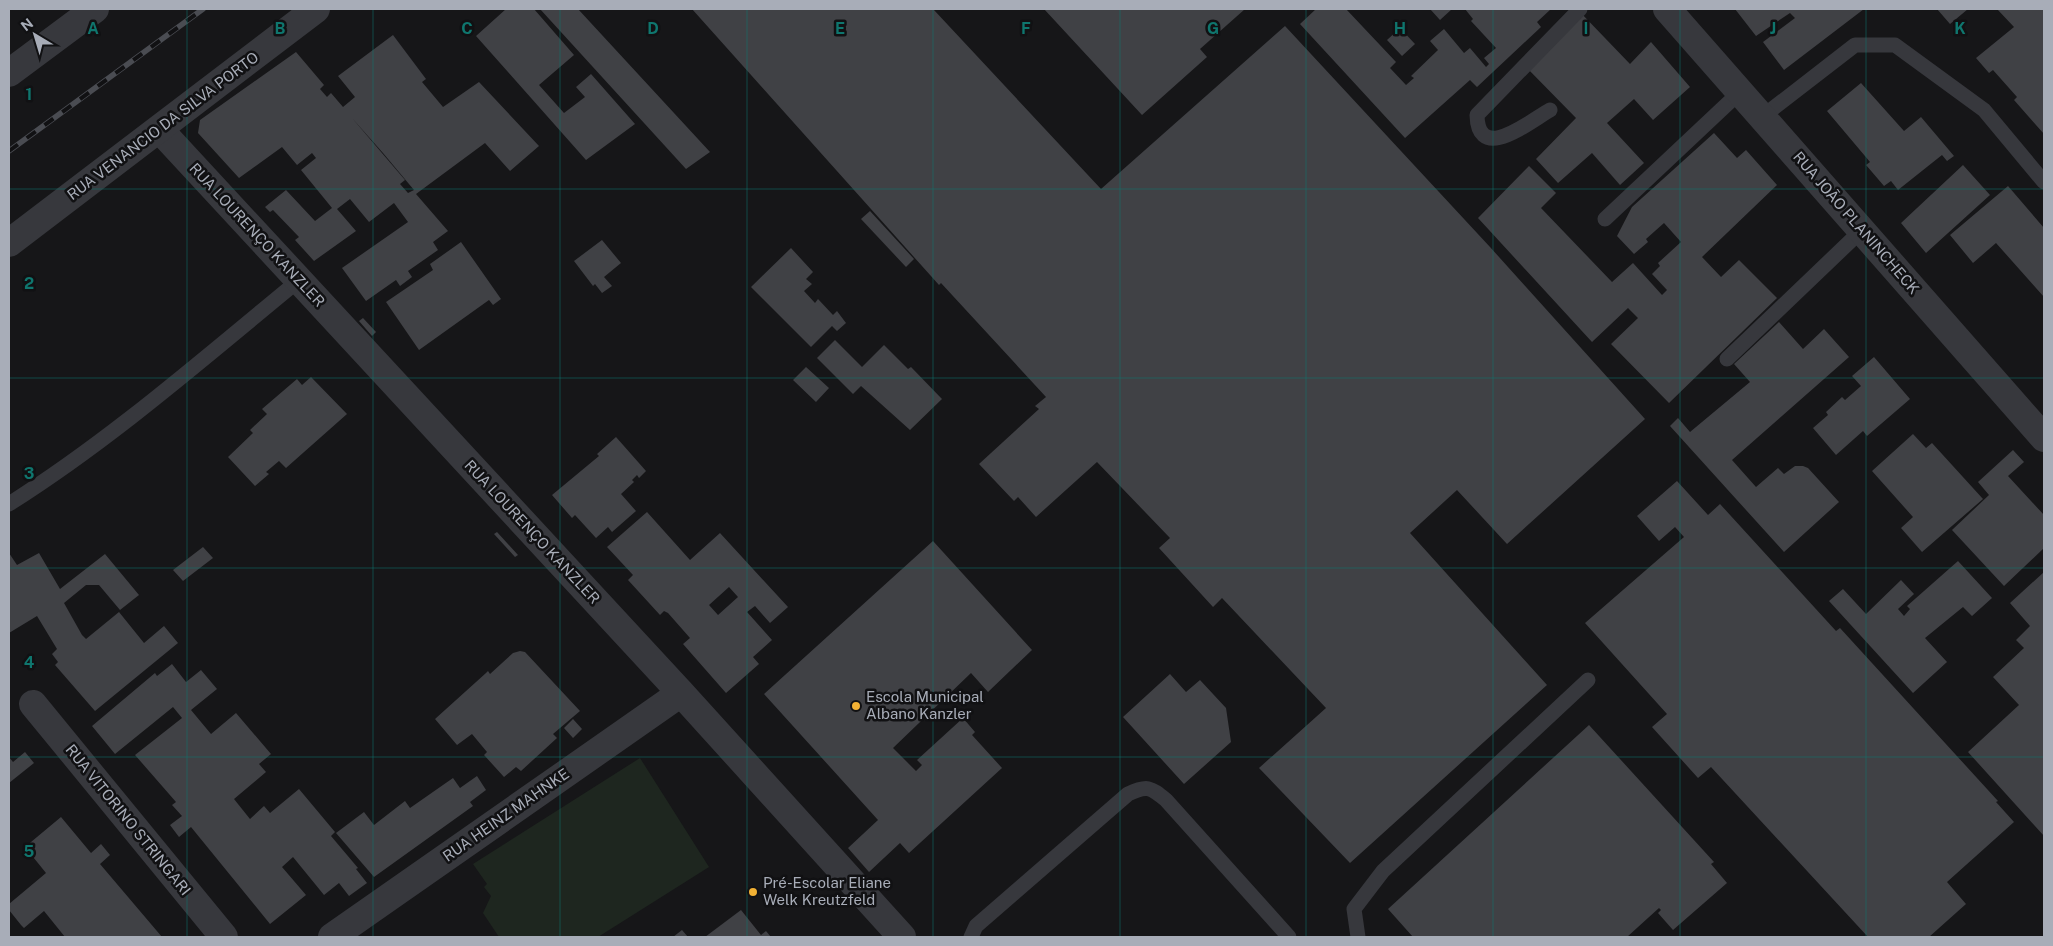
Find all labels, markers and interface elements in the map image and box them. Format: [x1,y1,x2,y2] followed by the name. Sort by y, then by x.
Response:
[10,10,60,60] north arrow
[18,15,36,34] text: N
[87,19,99,38] text: A
[275,19,286,38] text: B
[461,19,473,38] text: C
[647,19,659,38] text: D
[835,19,845,38] text: E
[1021,19,1031,38] text: F
[1207,19,1219,38] text: G
[1394,19,1406,38] text: H
[1584,19,1588,38] text: I
[1770,19,1776,38] text: J
[1954,19,1966,38] text: K
[64,48,262,203] street label: RUA VENANCIO DA SILVA PORTO
[26,85,32,104] text: 1
[1790,148,1923,297] street label: RUA JOÃO PLANINCHECK
[186,159,328,310] street label: RUA LOURENÇO KANZLER
[24,274,34,293] text: 2
[461,456,603,607] street label: RUA LOURENÇO KANZLER
[24,464,34,483] text: 3
[24,653,35,672] text: 4
[866,688,984,722] place label: Escola Municipal Albano Kanzler
[850,700,862,712] marker: Escola Municipal Albano Kanzler
[62,741,194,898] street label: RUA VITORINO STRINGARI
[439,765,572,865] street label: RUA HEINZ MAHNKE
[24,842,35,861] text: 5
[763,874,891,908] place label: Pré-Escolar Eliane Welk Kreutzfeld
[747,886,759,898] marker: Pré-Escolar Eliane Welk Kreutzfeld

